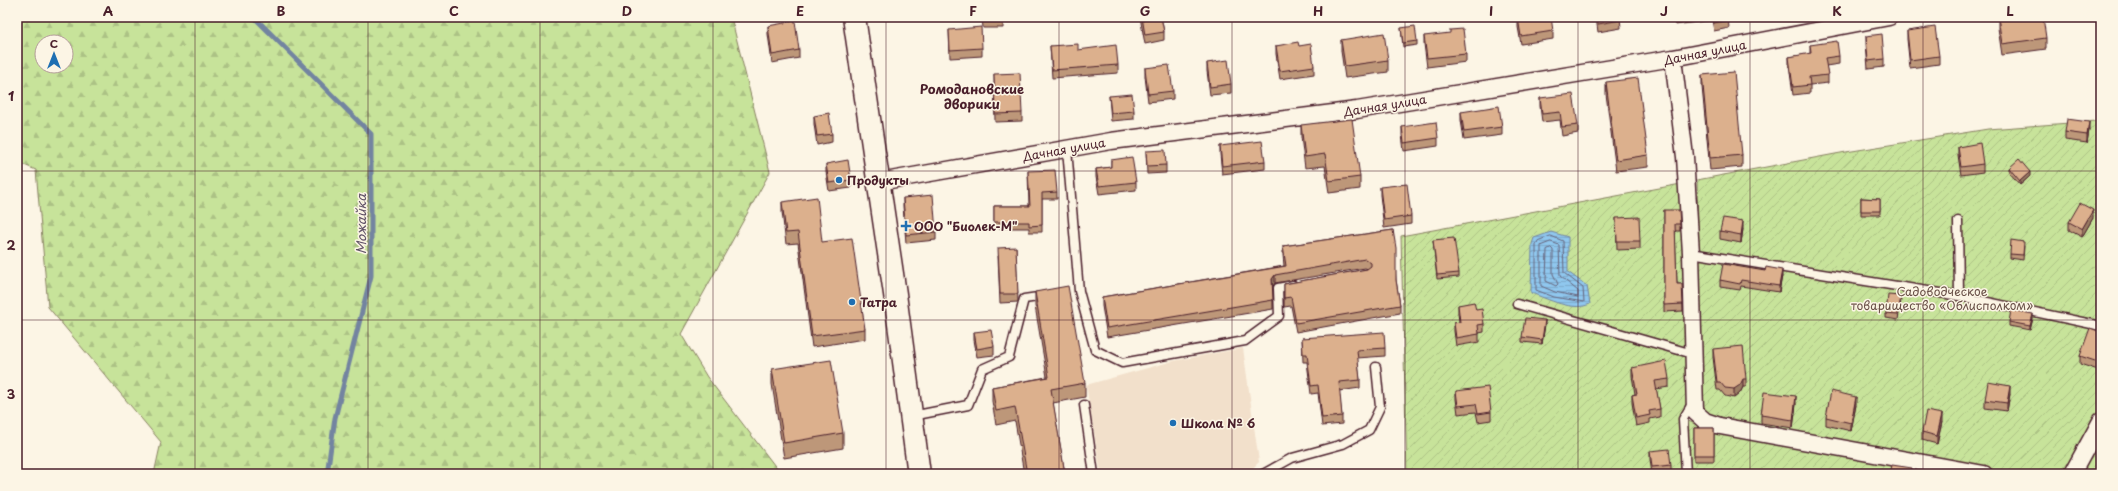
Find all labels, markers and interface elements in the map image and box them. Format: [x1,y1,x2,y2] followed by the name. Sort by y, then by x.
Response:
[103,1,113,20] text: A
[277,1,286,20] text: B
[449,1,459,20] text: C
[622,1,632,20] text: D
[796,1,804,20] text: E
[969,1,977,20] text: F
[1140,1,1150,20] text: G
[1313,1,1323,20] text: H
[1489,1,1493,20] text: I
[1660,1,1668,20] text: J
[1832,1,1842,20] text: K
[2006,1,2014,20] text: L
[34,34,74,74] north arrow
[50,35,58,52] text: С
[1661,35,1748,69] street label: Дачная улица
[920,79,1024,113] district label: Ромодановские дворики
[8,86,14,105] text: 1
[1341,90,1428,121] street label: Дачная улица
[1020,133,1107,165] street label: Дачная улица
[847,171,909,189] place label: Продукты
[834,175,844,185] marker: Продукты
[351,193,370,254] water label: Можайка
[914,217,1017,235] place label: ООО "Биолек-М"
[901,221,911,231] marker: ООО "Биолек-М"
[6,235,16,254] text: 2
[1851,282,2033,314] park label: Садоводческое товарищество «Облисполком»
[860,293,898,311] place label: Татра
[847,297,857,307] marker: Татра
[7,384,16,403] text: 3
[1181,414,1256,432] place label: Школа № 6
[1168,418,1178,428] marker: Школа № 6

